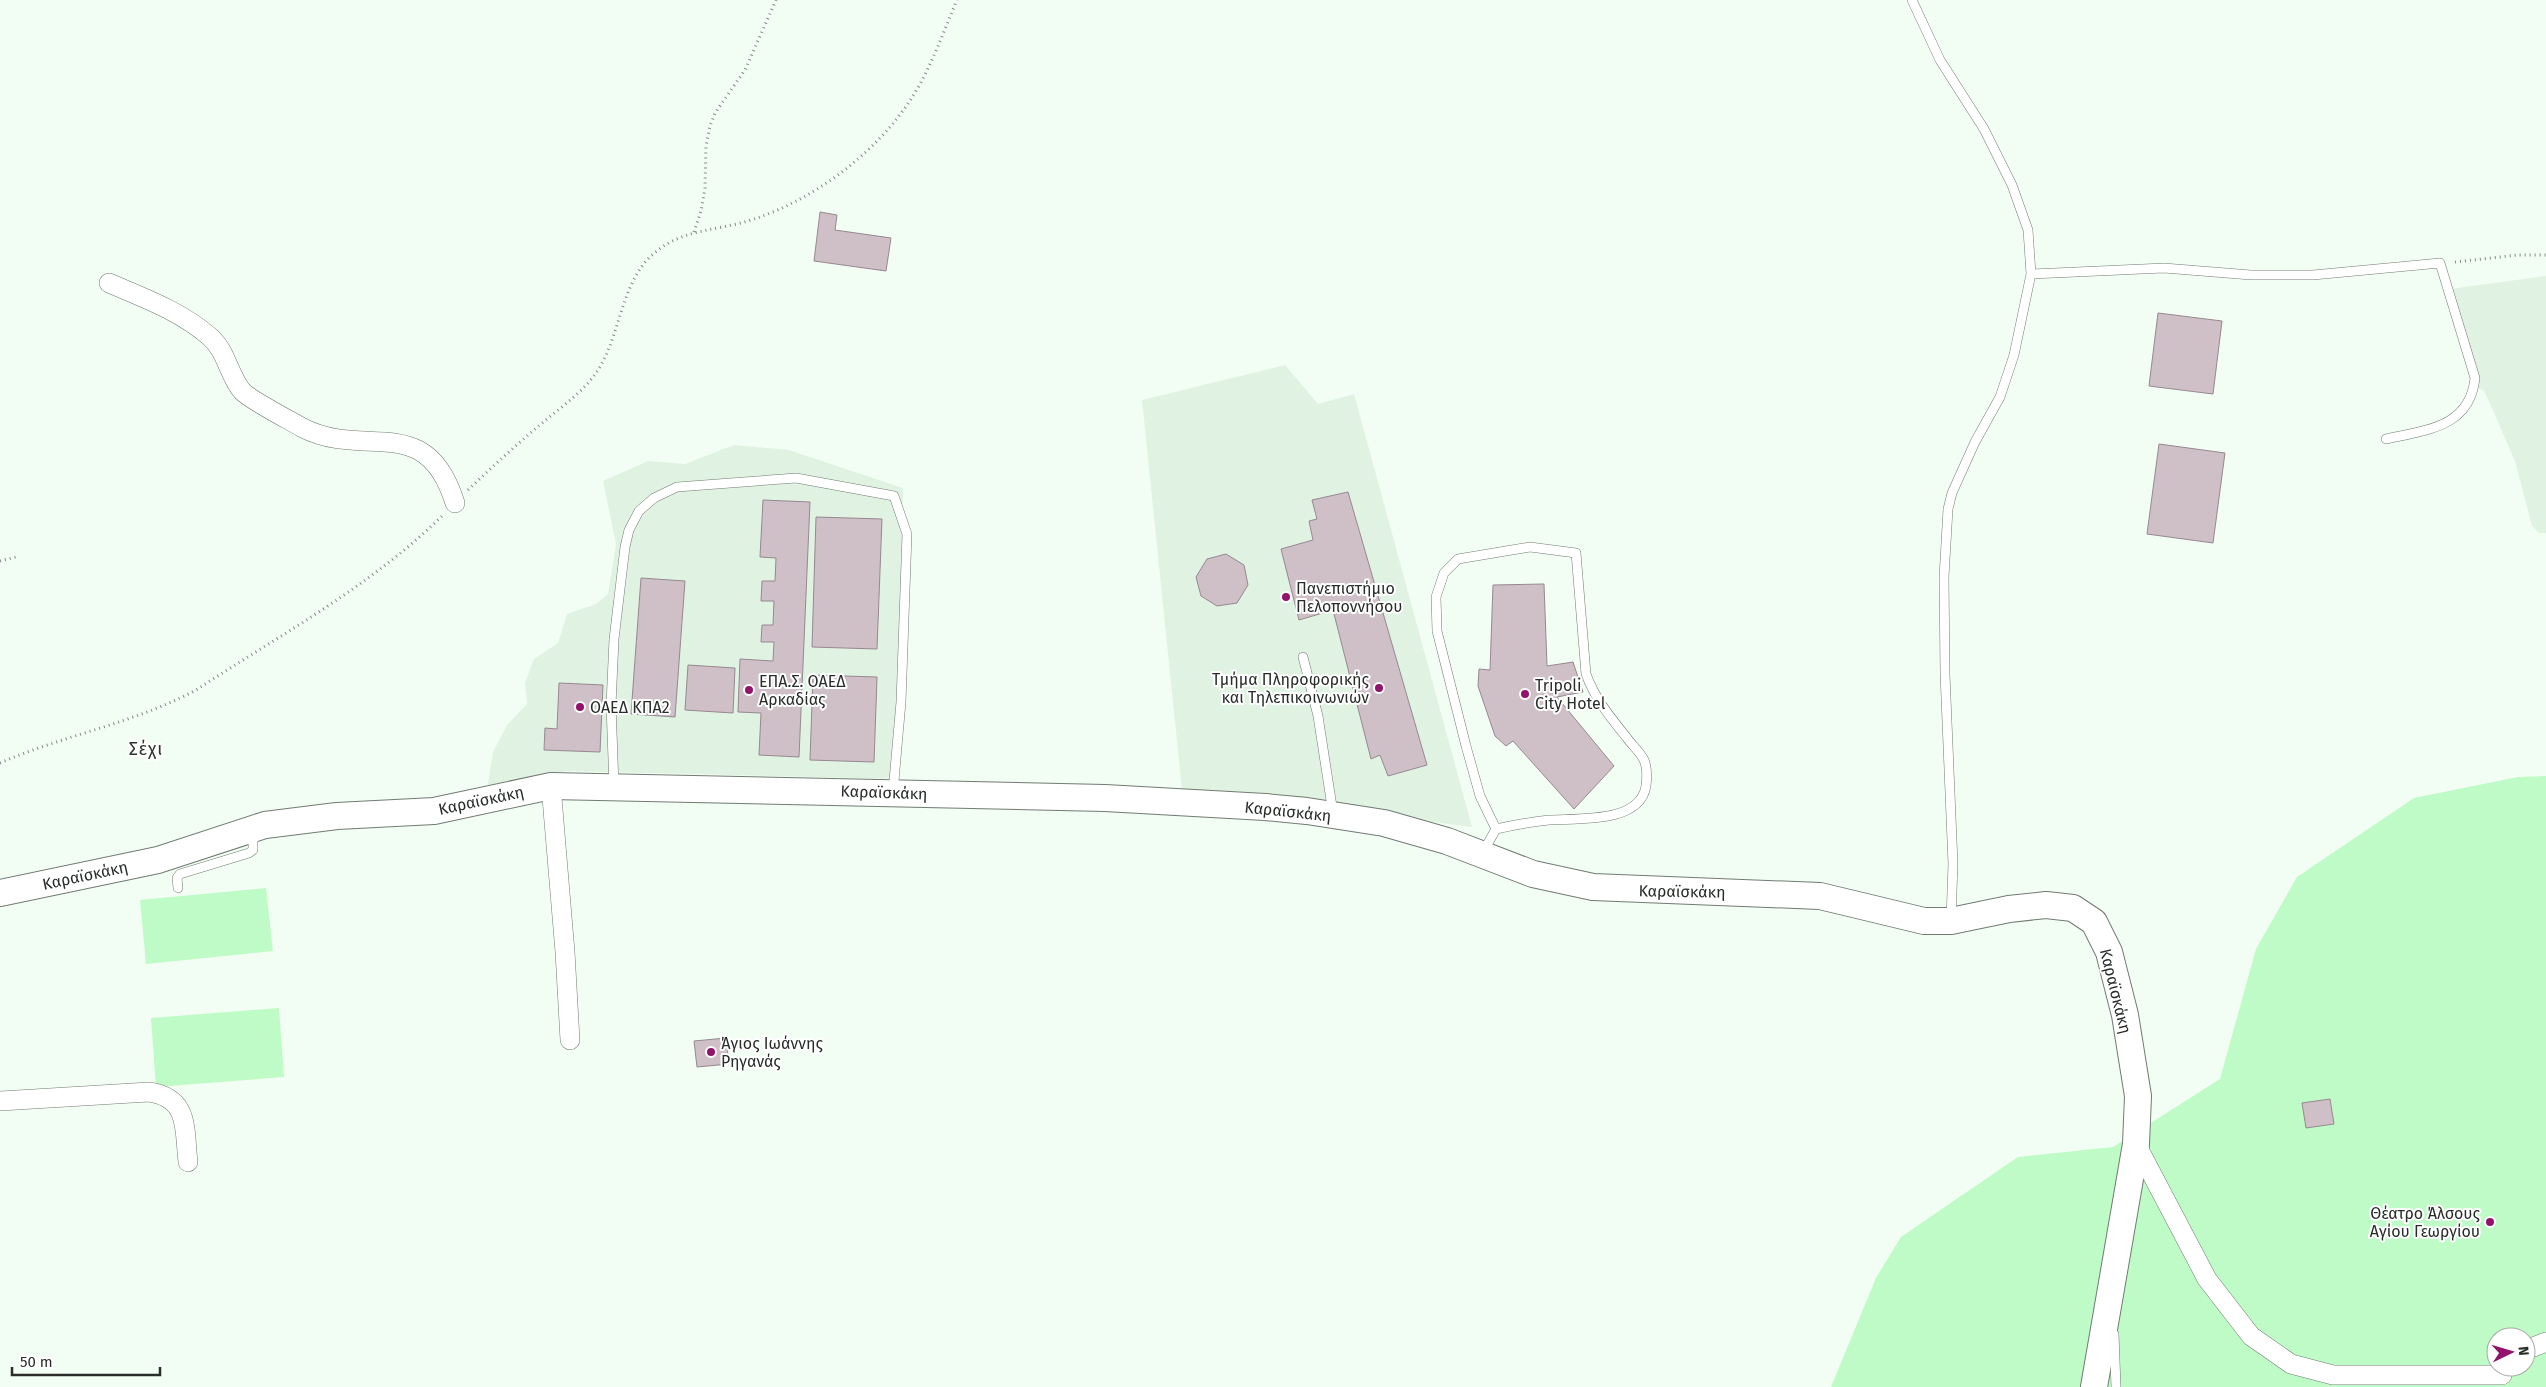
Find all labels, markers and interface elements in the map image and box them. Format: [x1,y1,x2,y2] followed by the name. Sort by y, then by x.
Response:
[1296,579,1402,616] place label: Πανεπιστήμιο Πελοποννήσου
[1280,591,1292,603] marker: Πανεπιστήμιο Πελοποννήσου
[1212,670,1370,707] place label: Τμήμα Πληροφορικής και Τηλεπικοινωνιών
[759,672,846,709] place label: ΕΠΑ.Σ. ΟΑΕΔ Αρκαδίας
[1535,676,1606,713] place label: Tripoli City Hotel
[1373,682,1385,694] marker: Τμήμα Πληροφορικής και Τηλεπικοινωνιών
[743,684,755,696] marker: ΕΠΑ.Σ. ΟΑΕΔ Αρκαδίας
[1519,688,1531,700] marker: Tripoli City Hotel
[590,698,670,717] place label: ΟΑΕΔ ΚΠΑ2
[574,701,586,713] marker: ΟΑΕΔ ΚΠΑ2
[129,738,163,760] district label: Σέχι
[840,781,928,804] street label: Καραϊσκάκη
[437,782,526,819] street label: Καραϊσκάκη
[1244,797,1332,825] street label: Καραϊσκάκη
[41,857,130,894] street label: Καραϊσκάκη
[1638,881,1726,902] street label: Καραϊσκάκη
[2096,947,2135,1036] street label: Καραϊσκάκη
[721,1034,823,1071] place label: Άγιος Ιωάννης Ρηγανάς
[705,1046,717,1058] marker: Άγιος Ιωάννης Ρηγανάς
[2370,1204,2481,1241] place label: Θέατρο Άλσους Αγίου Γεωργίου
[2484,1216,2496,1228] marker: Θέατρο Άλσους Αγίου Γεωργίου
[2486,1327,2536,1377] north arrow
[12,1344,160,1376] scale bar
[2515,1346,2532,1356] text: N
[20,1353,53,1371] text: 50 m

